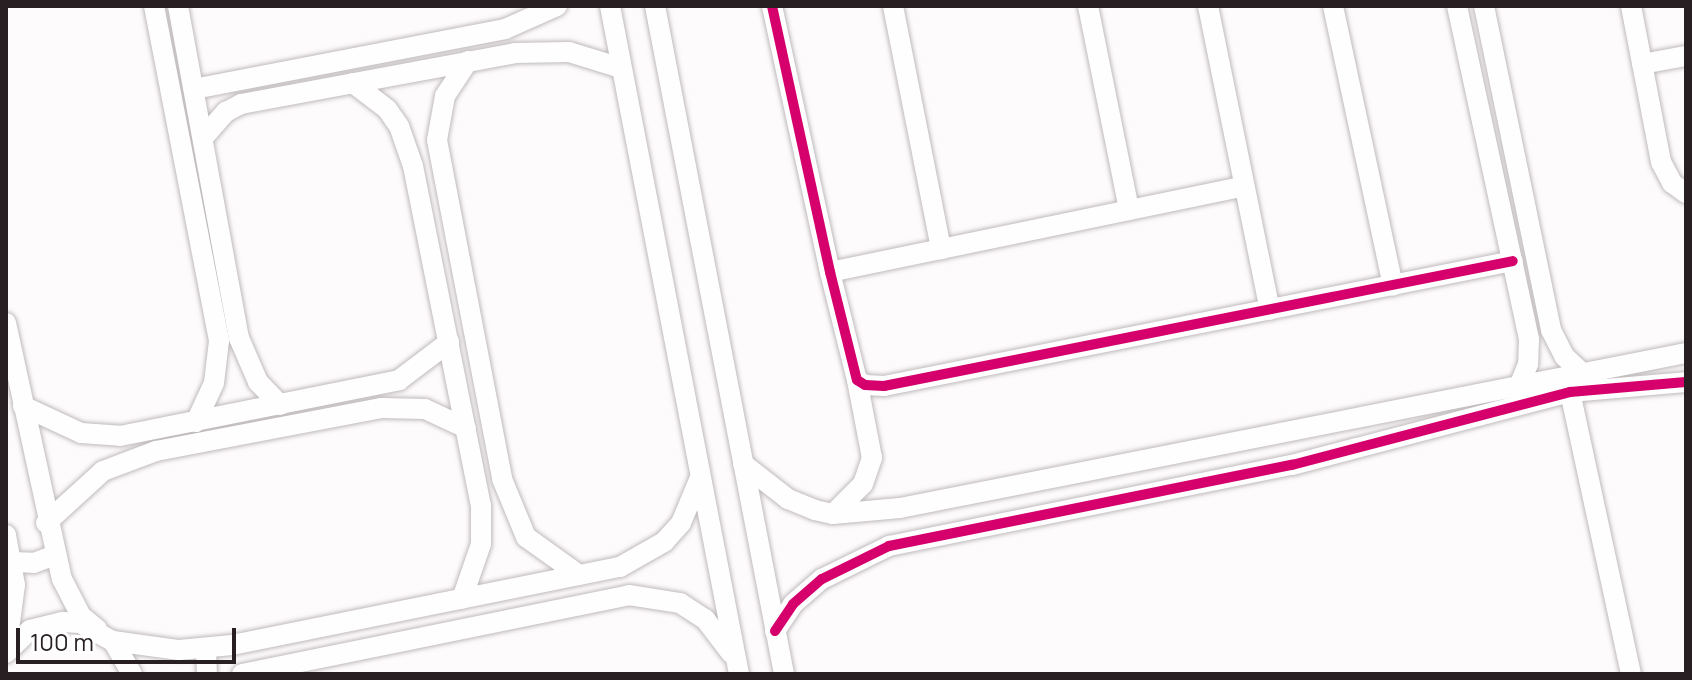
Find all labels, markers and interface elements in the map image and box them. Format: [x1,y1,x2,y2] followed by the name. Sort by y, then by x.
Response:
[20,612,240,662] scale bar
[30,625,94,658] text: 100 m

